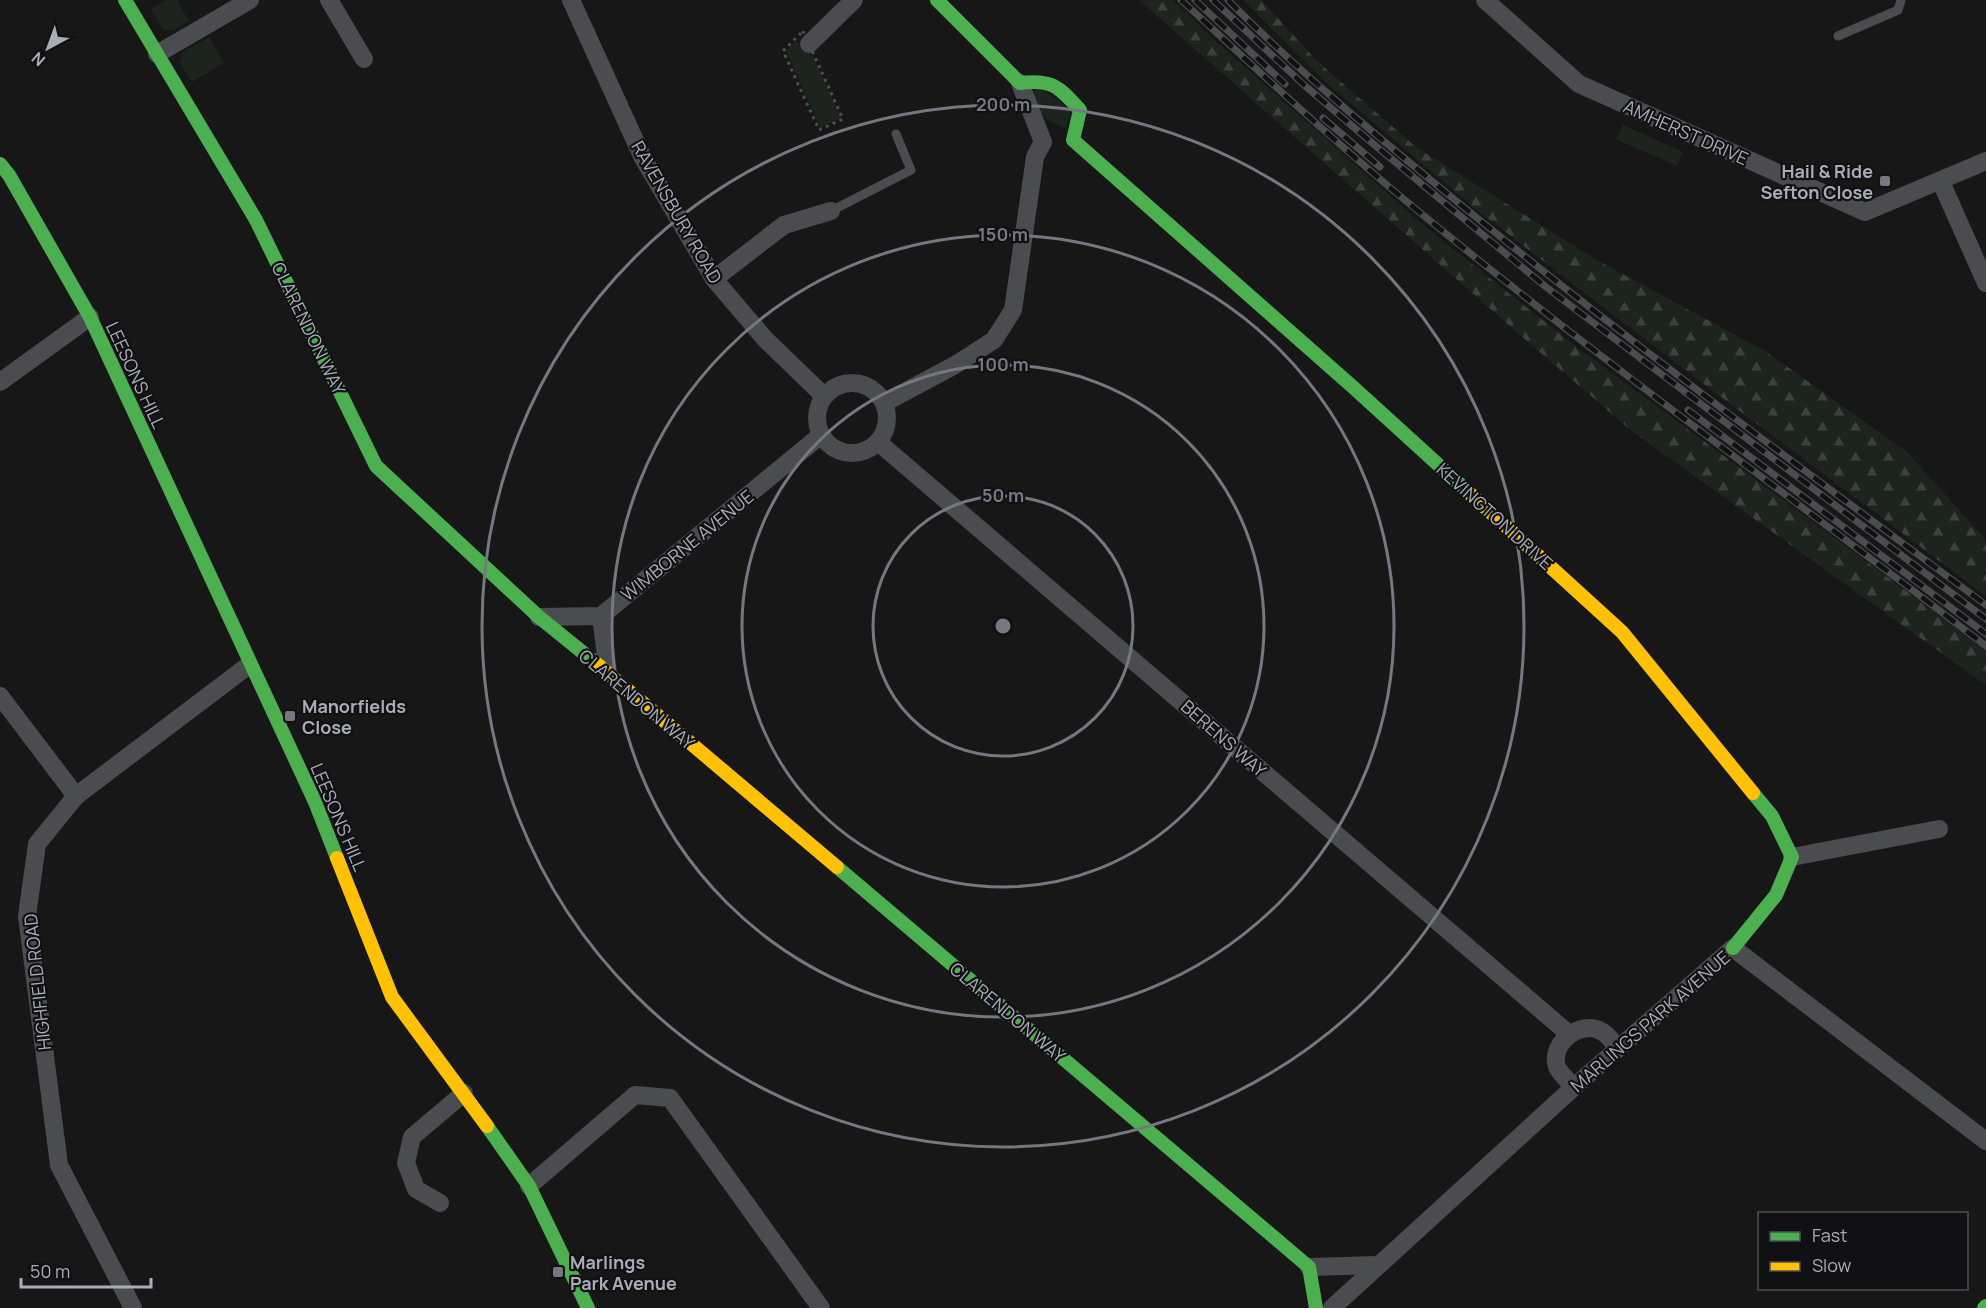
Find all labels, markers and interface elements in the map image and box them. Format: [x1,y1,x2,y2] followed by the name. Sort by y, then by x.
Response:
[18,18,78,78] north arrow
[27,47,50,71] text: N
[976,92,1030,116] text: 200 m
[1620,94,1752,170] street label: AMHERST DRIVE
[626,136,728,288] street label: RAVENSBURY ROAD
[1760,159,1873,204] place label: Hail & Ride Sefton Close
[1878,174,1892,188] marker: Hail & Ride Sefton Close
[978,222,1028,246] text: 150 m
[267,258,352,399] street label: CLARENDON WAY
[101,318,171,432] street label: LEESONS HILL
[977,352,1029,376] text: 100 m
[1432,457,1558,575] street label: KEVINGTON DRIVE
[982,483,1024,507] text: 50 m
[616,484,758,606] street label: WIMBORNE AVENUE
[993,616,1013,636] centre of rings
[574,643,701,755] street label: CLARENDON WAY
[302,694,406,739] place label: Manorfields Close
[1176,694,1273,782] street label: BERENS WAY
[283,709,297,723] marker: Manorfields Close
[305,759,373,875] street label: LEESONS HILL
[18,912,56,1052] street label: HIGHFIELD ROAD
[1565,945,1735,1097] street label: MARLINGS PARK AVENUE
[945,956,1072,1068] street label: CLARENDON WAY
[1758,1212,1968,1290] legend
[1812,1223,1847,1247] text: Fast
[570,1250,677,1295] place label: Marlings Park Avenue
[21,1251,152,1289] scale bar
[1812,1253,1852,1277] text: Slow
[30,1259,70,1283] text: 50 m
[551,1265,565,1279] marker: Marlings Park Avenue

